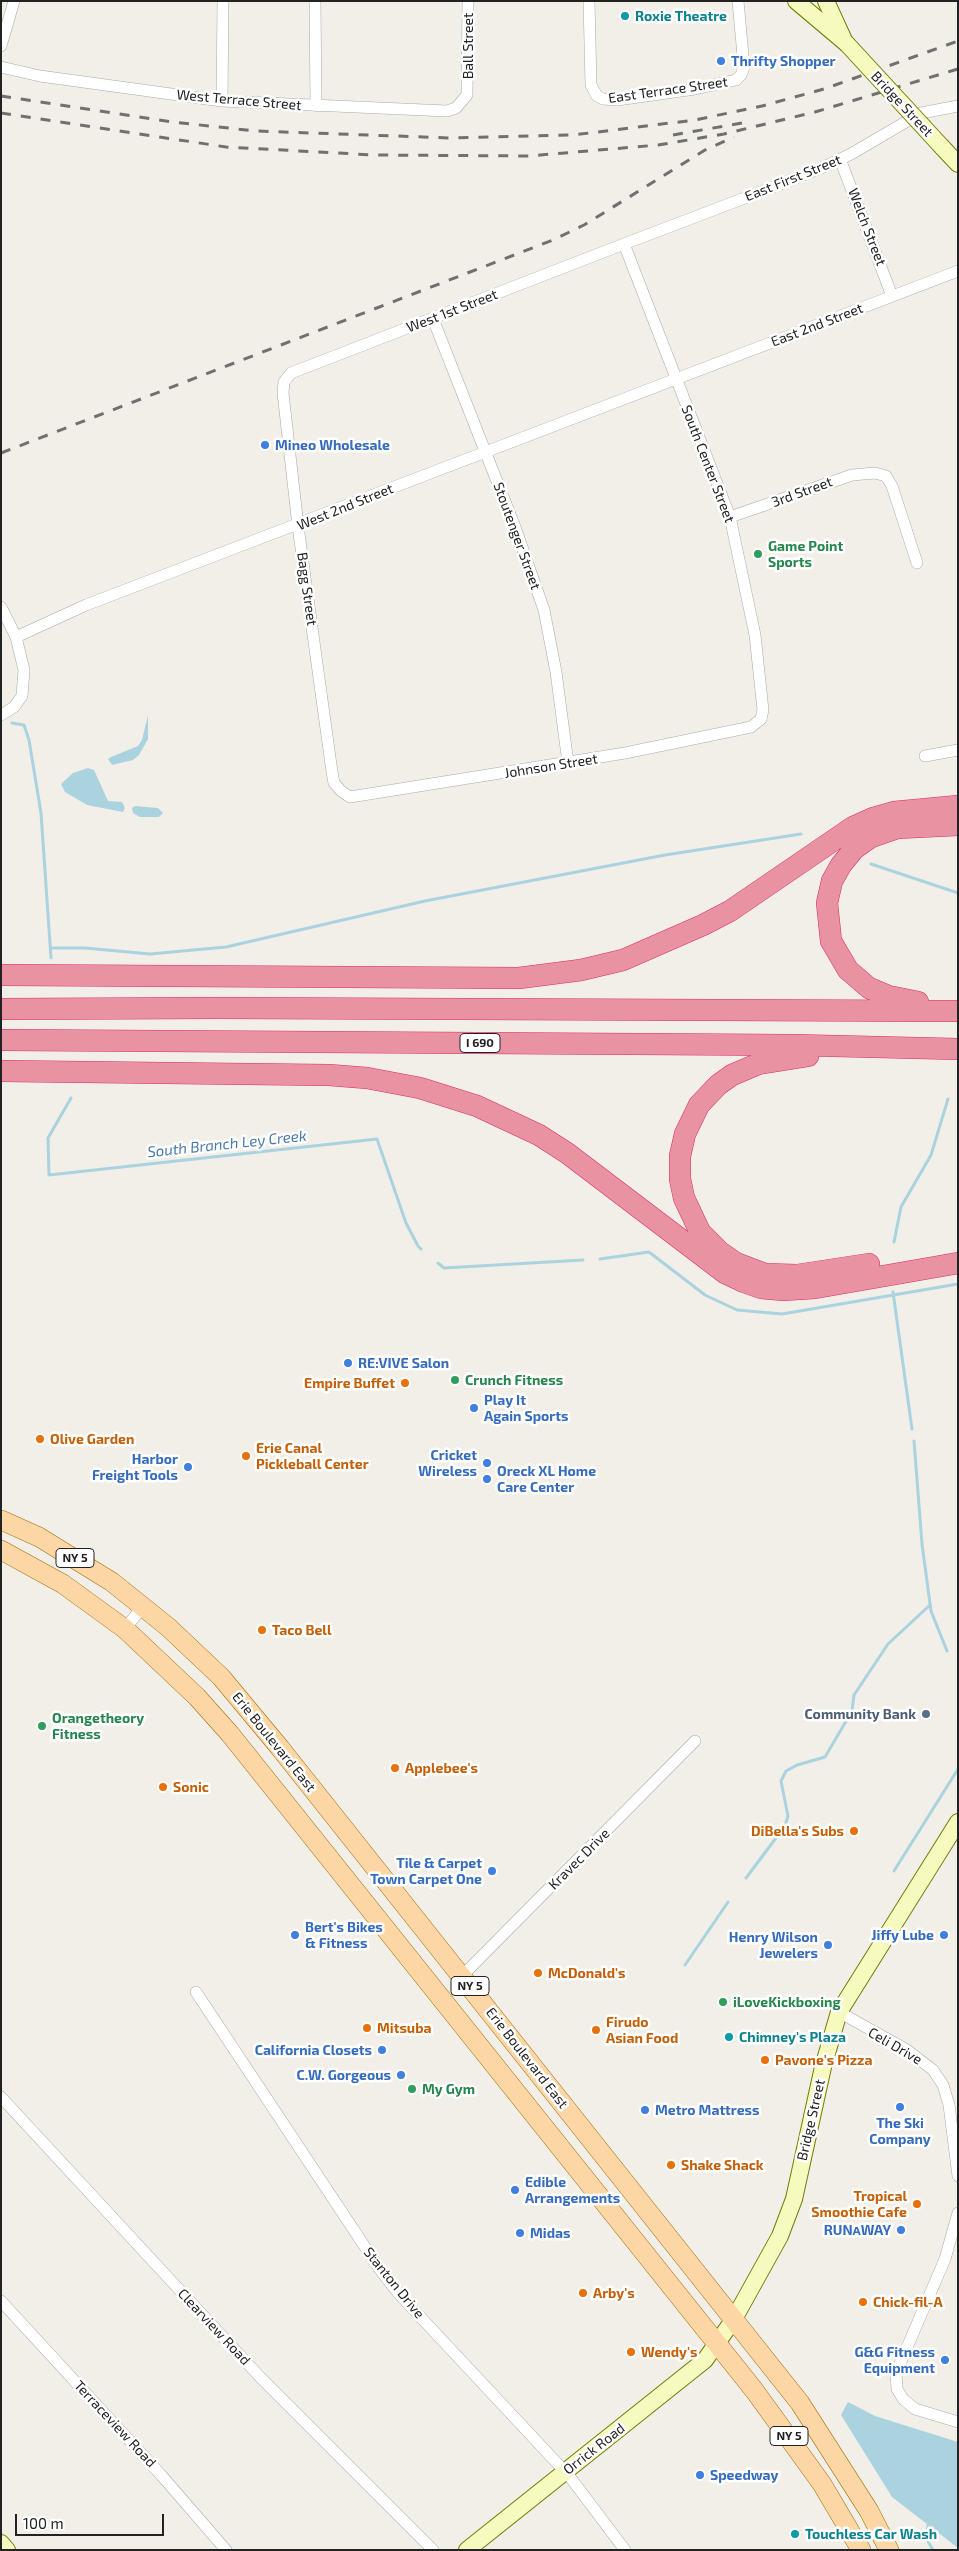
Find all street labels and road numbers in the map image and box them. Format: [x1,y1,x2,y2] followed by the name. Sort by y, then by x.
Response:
[460,13,476,79] street label: Ball Street
[868,68,936,140] street label: Bridge Street
[607,73,729,107] street label: East Terrace Street
[176,86,302,114] street label: West Terrace Street
[742,151,844,205] street label: East First Street
[845,186,889,268] street label: Welch Street
[404,286,500,336] street label: West 1st Street
[769,300,865,350] street label: East 2nd Street
[678,403,738,525] street label: South Center Street
[769,473,835,511] street label: 3rd Street
[294,480,396,534] street label: West 2nd Street
[490,480,544,592] street label: Stoutenger Street
[294,551,320,627] street label: Bagg Street
[503,750,599,782] street label: Johnson Street
[460,1034,500,1052] road number: I 690
[56,1549,94,1568] road number: NY 5
[229,1689,319,1795] street label: Erie Boulevard East
[545,1825,613,1893] street label: Kravec Drive
[451,1976,489,1995] road number: NY 5
[482,2004,572,2112] street label: Erie Boulevard East
[865,2024,925,2068] street label: Celi Drive
[793,2078,829,2162] street label: Bridge Street
[360,2244,428,2322] street label: Stanton Drive
[174,2285,254,2369] street label: Clearview Road
[70,2377,160,2471] street label: Terraceview Road
[560,2420,628,2478] street label: Orrick Road
[770,2426,808,2446] road number: NY 5

